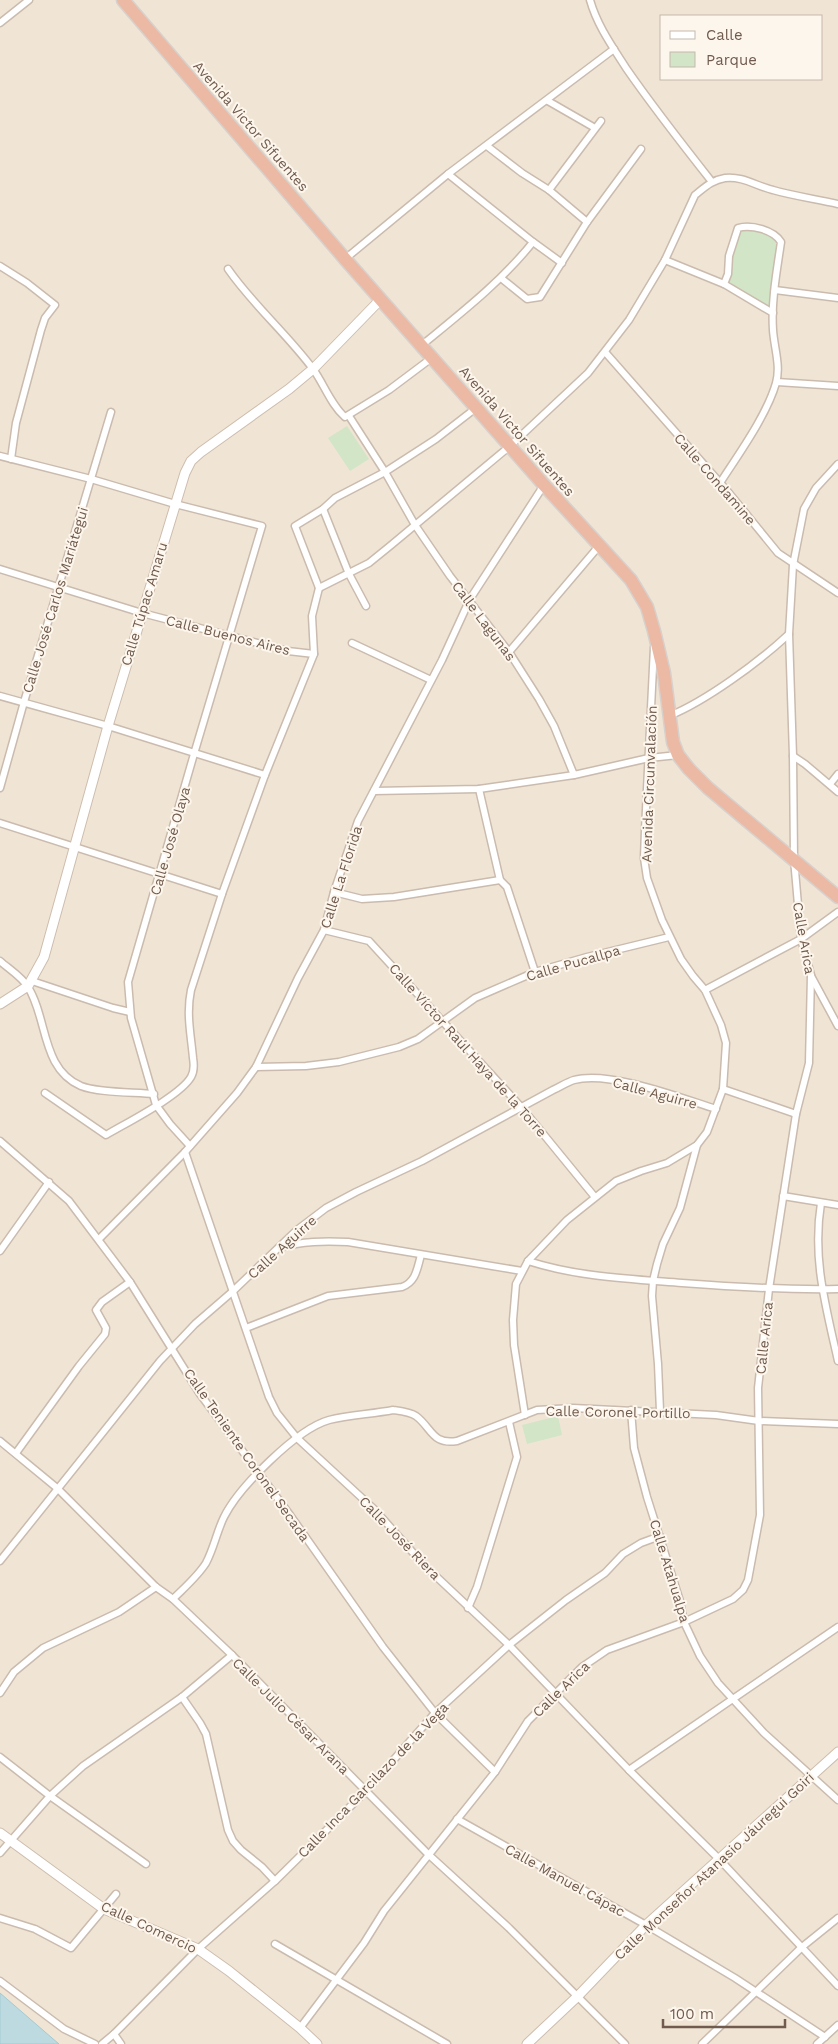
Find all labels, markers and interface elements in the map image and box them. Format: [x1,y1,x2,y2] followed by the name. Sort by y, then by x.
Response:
[660,15,823,80] legend
[706,26,743,44] text: Calle
[706,51,757,69] text: Parque
[190,58,312,194] street label: Avenida Victor Sifuentes
[456,363,578,499] street label: Avenida Victor Sifuentes
[671,430,759,528] street label: Calle Condamine
[19,505,91,695] street label: Calle José Carlos Mariátegui
[118,540,170,668] street label: Calle Túpac Amaru
[449,578,519,664] street label: Calle Lagunas
[164,612,292,658] street label: Calle Buenos Aires
[638,705,660,863] street label: Avenida Circunvalación
[147,785,193,897] street label: Calle José Olaya
[317,824,365,930] street label: Calle La Florida
[790,901,818,975] street label: Calle Arica
[524,942,622,984] street label: Calle Pucallpa
[386,960,550,1140] street label: Calle Víctor Raúl Haya de la Torre
[611,1074,699,1112] street label: Calle Aguirre
[244,1212,320,1282] street label: Calle Aguirre
[752,1301,776,1375] street label: Calle Arica
[181,1365,313,1545] street label: Calle Teniente Coronel Secada
[545,1403,691,1421] street label: Calle Coronel Portillo
[356,1493,444,1583] street label: Calle José Riera
[647,1517,693,1625] street label: Calle Atahualpa
[229,1654,353,1778] street label: Calle Julio César Arana
[529,1658,593,1720] street label: Calle Arica
[294,1699,452,1861] street label: Calle Inca Garcilazo de la Vega
[611,1769,817,1963] street label: Calle Monseñor Atanasio Jáuregui Goiri
[502,1840,628,1920] street label: Calle Manuel Cápac
[99,1898,199,1956] street label: Calle Comercio
[663,1996,786,2028] scale bar
[670,2005,714,2023] text: 100 m

